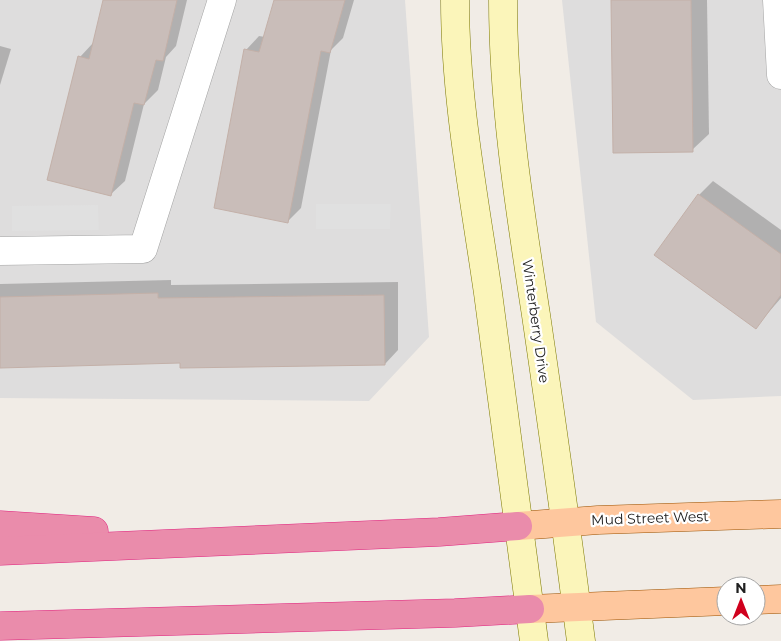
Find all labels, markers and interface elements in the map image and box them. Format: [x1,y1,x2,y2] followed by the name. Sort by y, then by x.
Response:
[518,258,554,384] street label: Winterberry Drive
[591,507,709,529] street label: Mud Street West
[716,576,766,626] north arrow
[735,579,747,597] text: N

